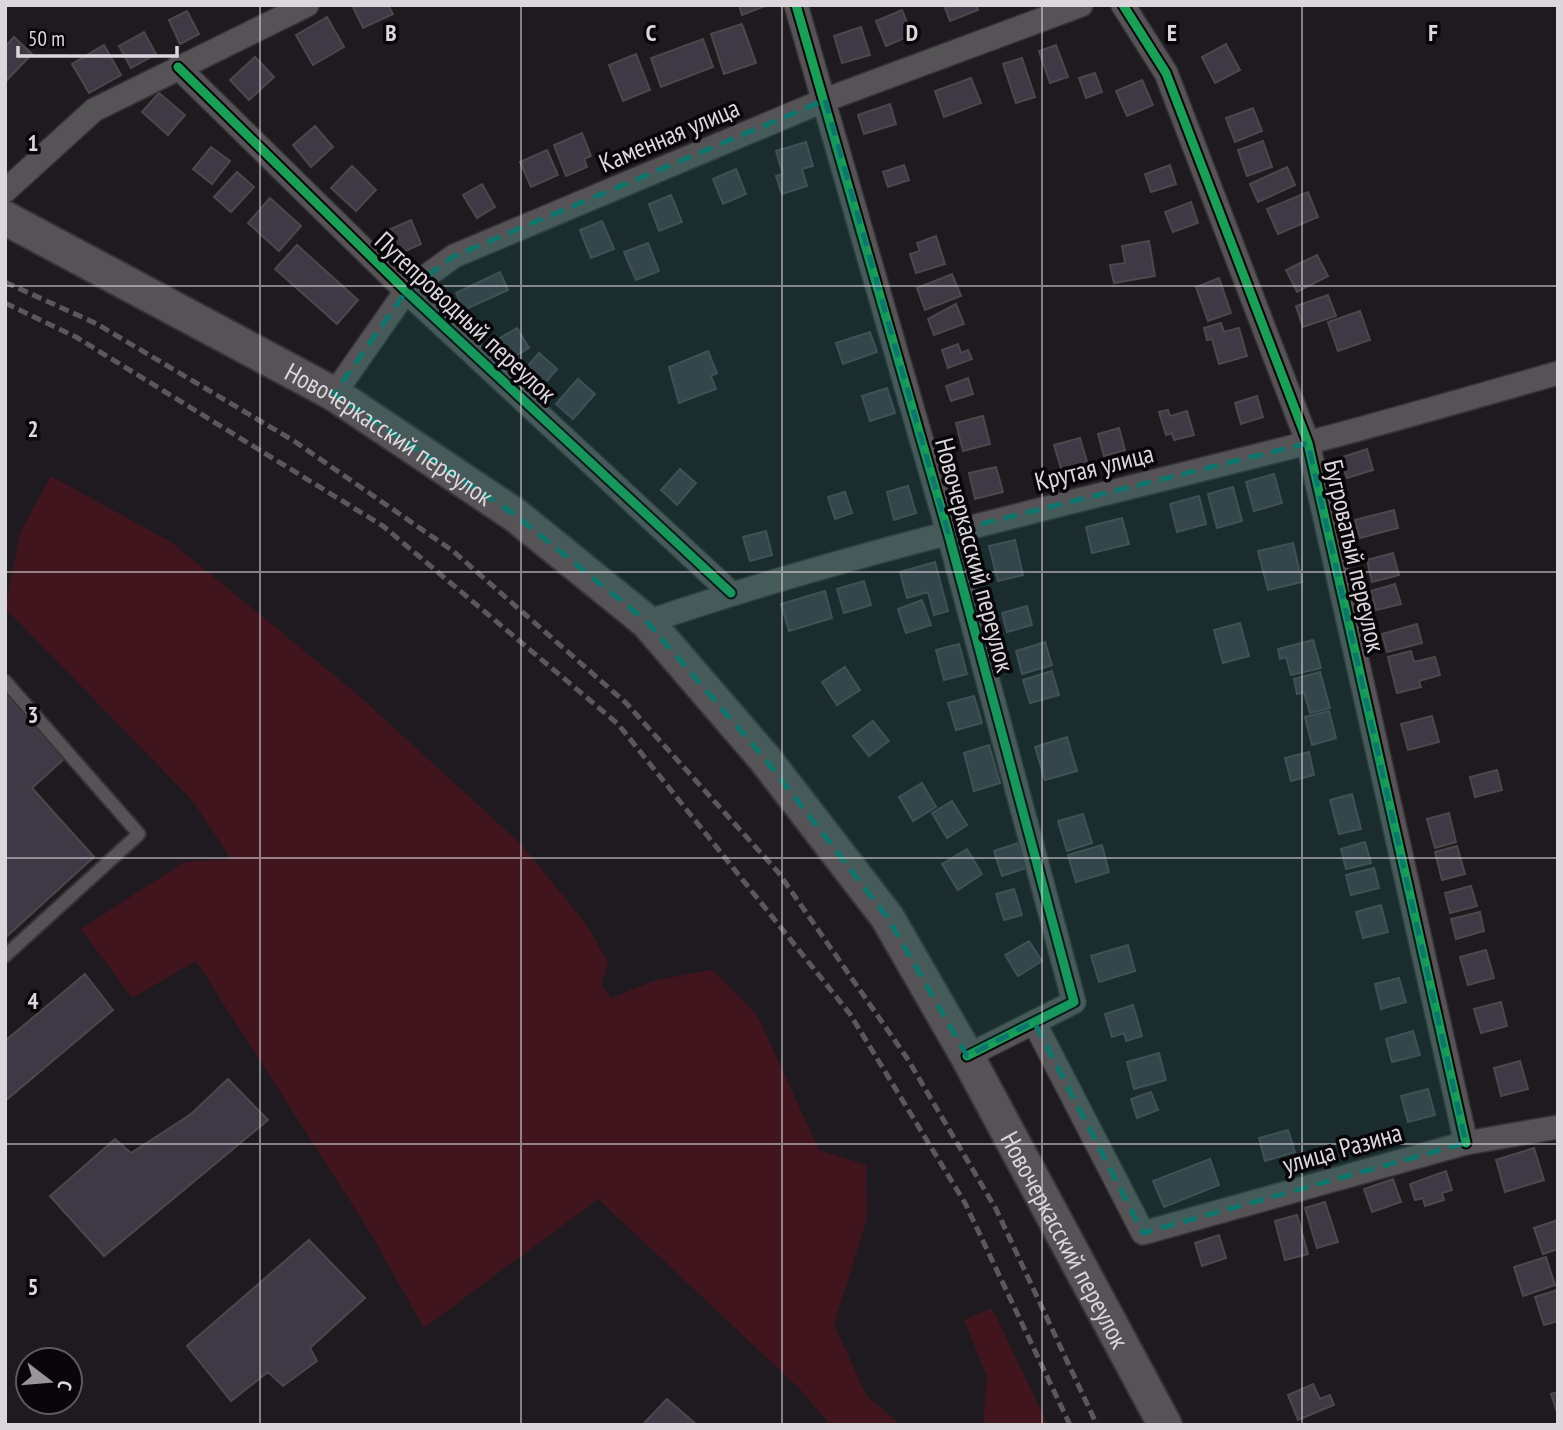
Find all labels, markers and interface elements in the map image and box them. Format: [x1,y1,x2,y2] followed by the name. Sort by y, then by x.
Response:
[18,14,177,58] scale bar
[385,18,397,47] text: B
[646,18,657,47] text: C
[906,18,918,47] text: D
[1167,18,1177,47] text: E
[1428,18,1438,47] text: F
[28,25,65,52] text: 50 m
[594,91,744,179] street label: Каменная улица
[28,128,39,157] text: 1
[368,224,564,410] street label: Путепроводный переулок
[280,355,500,512] street label: Новочеркасский переулок
[28,414,39,443] text: 2
[928,434,1022,676] street label: Новочеркасский переулок
[1031,436,1157,498] street label: Крутая улица
[1317,456,1393,656] street label: Бугроватый переулок
[28,700,39,729] text: 3
[28,986,39,1015] text: 4
[1279,1115,1405,1181] street label: улица Разина
[994,1126,1137,1354] street label: Новочеркасский переулок
[28,1272,39,1301] text: 5
[14,1346,84,1416] north arrow
[53,1378,78,1393] text: С

